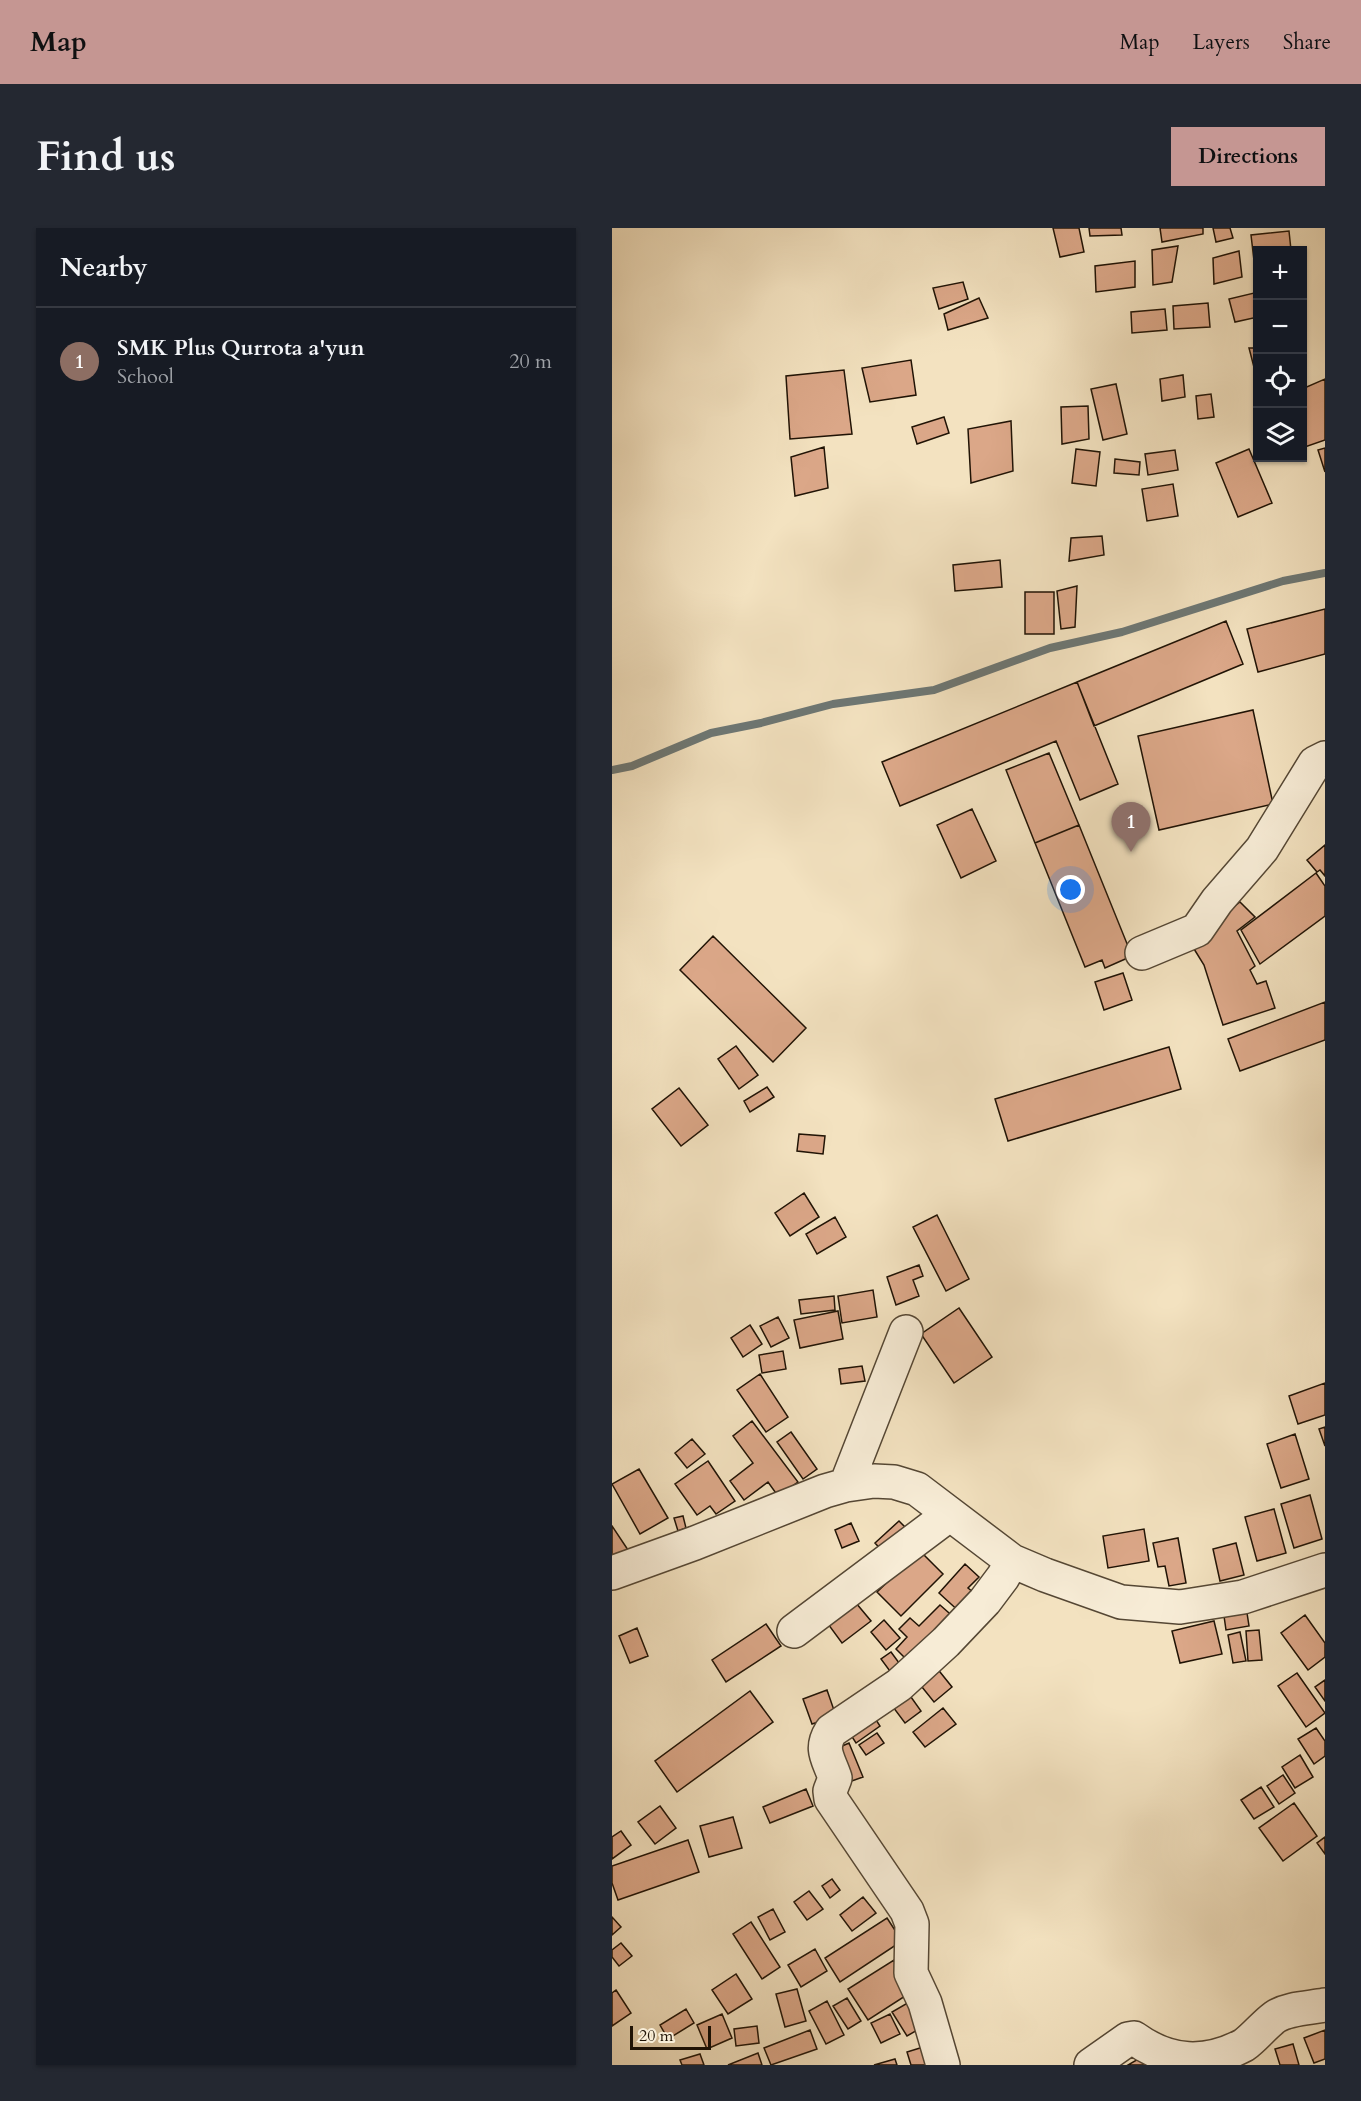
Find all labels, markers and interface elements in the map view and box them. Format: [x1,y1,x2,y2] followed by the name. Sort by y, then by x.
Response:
[30,23,87,61] text: Map
[1120,28,1160,57] text: Map
[1193,28,1250,57] text: Layers
[1283,28,1331,57] text: Share
[1171,127,1325,186] button: Directions
[36,128,176,185] text: Find us
[1253,246,1307,462] map controls
[1253,246,1307,300] button: +
[60,250,148,285] text: Nearby
[1253,300,1307,354] button: −
[117,333,365,363] text: SMK Plus Qurrota a'yun
[74,348,85,375] text: 1
[509,348,552,375] text: 20 m
[1253,354,1307,408] button: locate
[117,363,174,390] text: School
[1253,408,1307,462] button: layers
[1112,802,1150,852] pin: 1
[1056,875,1085,904] your location
[630,2023,711,2050] scale bar
[639,2025,673,2047] text: 20 m

